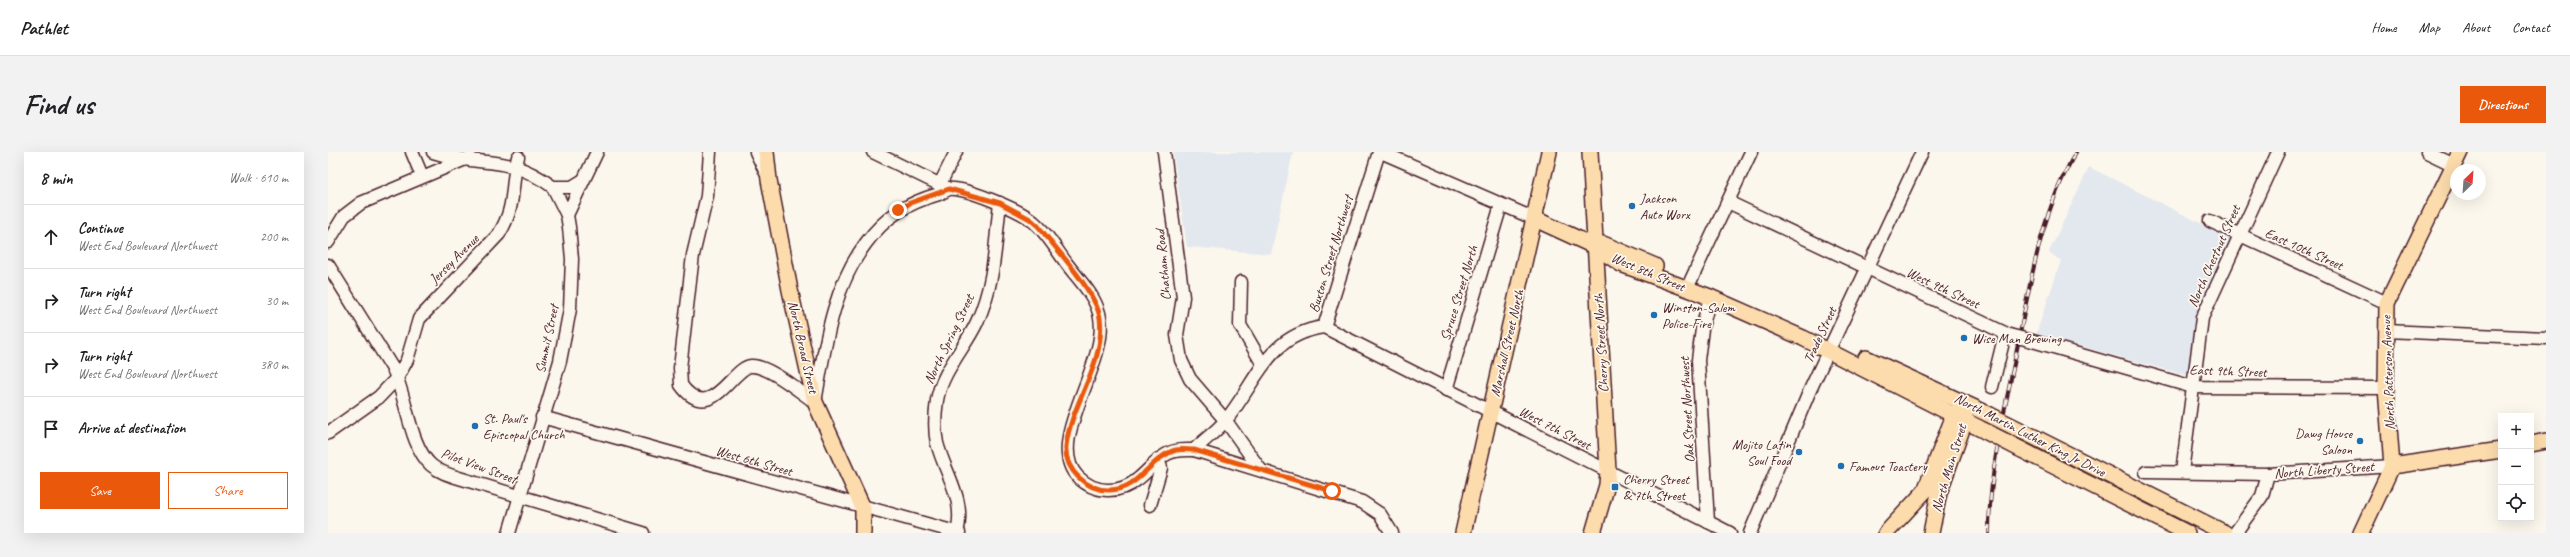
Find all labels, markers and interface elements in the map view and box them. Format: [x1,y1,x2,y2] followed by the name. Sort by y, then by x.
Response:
[20,16,68,40] text: Pathlet
[2371,19,2397,36] text: Home
[2419,19,2440,36] text: Map
[2462,19,2490,36] text: About
[2512,19,2550,36] text: Contact
[2460,86,2546,123] button: Directions
[24,87,94,122] text: Find us
[2450,164,2486,200] north arrow
[40,168,73,189] text: 8 min
[229,170,288,186] text: Walk · 610 m
[1639,190,1691,223] place label: Jackson Auto Worx
[1305,191,1358,314] street label: Buxton Street Northwest
[889,201,907,219] route end
[1627,201,1637,211] marker: Jackson Auto Worx
[2184,201,2245,310] street label: North Chestnut Street
[78,219,123,238] text: Continue
[2262,224,2347,274] street label: East 10th Street
[40,226,62,248] icon: ahead
[1151,226,1175,301] street label: Chatham Road
[260,229,288,245] text: 200 m
[425,230,483,288] street label: Jersey Avenue
[78,238,217,254] text: West End Boulevard Northwest
[1436,243,1482,343] street label: Spruce Street North
[1609,249,1689,296] street label: West 8th Street
[1904,264,1983,313] street label: West 9th Street
[78,283,131,302] text: Turn right
[1486,287,1528,398] street label: Marshall Street North
[40,290,62,312] icon: right
[920,290,979,386] street label: North Spring Street
[1590,292,1612,393] street label: Cherry Street North
[266,293,288,309] text: 30 m
[784,299,822,396] street label: North Broad Street
[1662,299,1736,332] place label: Winston-Salem Police-Fire
[531,301,563,375] street label: Summit Street
[78,302,217,318] text: West End Boulevard Northwest
[1800,303,1841,366] street label: Trade Street
[1649,310,1659,320] marker: Winston-Salem Police-Fire
[2377,314,2398,431] street label: North Patterson Avenue
[1972,330,2062,347] place label: Wise Man Brewing
[1959,333,1969,343] marker: Wise Man Brewing
[78,347,131,366] text: Turn right
[40,354,62,376] icon: right
[1676,355,1698,463] street label: Oak Street Northwest
[260,357,288,373] text: 380 m
[2189,361,2268,381] street label: East 9th Street
[78,366,217,382] text: West End Boulevard Northwest
[1952,390,2110,481] street label: North Martin Luther King Jr Drive
[1516,403,1595,454] street label: West 7th Street
[483,410,565,443] place label: St. Paul's Episcopal Church
[2498,413,2534,521] map controls
[2498,413,2534,449] button: +
[40,418,62,440] icon: arrive
[78,419,185,438] text: Arrive at destination
[470,421,480,431] marker: St. Paul's Episcopal Church
[1928,421,1971,514] street label: North Main Street
[2295,425,2353,458] place label: Dawg House Saloon
[1732,436,1793,469] place label: Mojito Latin Soul Food
[2355,436,2365,446] marker: Dawg House Saloon
[714,442,795,480] street label: West 6th Street
[439,444,521,488] street label: Pilot View Street
[1794,447,1804,457] marker: Mojito Latin Soul Food
[2498,449,2534,485] button: −
[1849,458,1928,475] place label: Famous Toastery
[2274,458,2376,482] street label: North Liberty Street
[1836,461,1846,471] marker: Famous Toastery
[1623,471,1690,504] place label: Cherry Street & 7th Street
[40,472,160,509] button: Save
[168,472,288,509] button: Share
[1323,482,1341,500] route start
[1610,482,1620,492] marker: Cherry Street & 7th Street
[2498,485,2534,521] button: locate

